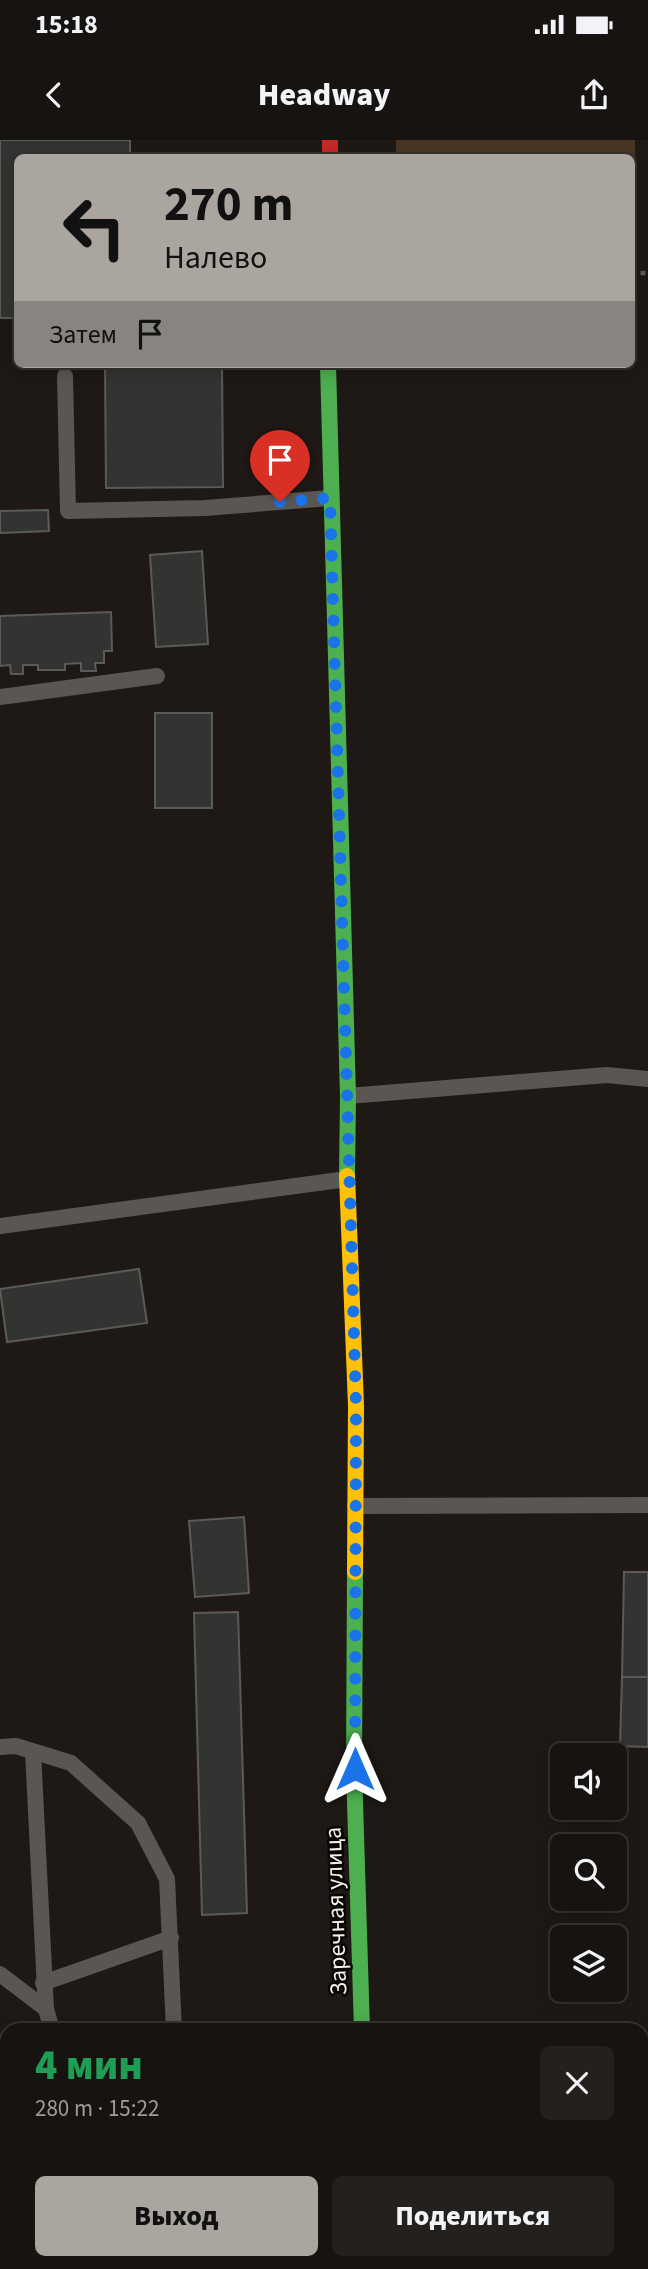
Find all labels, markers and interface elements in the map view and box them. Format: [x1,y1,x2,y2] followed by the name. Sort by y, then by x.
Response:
[35,6,98,43] text: 15:18
[258,72,390,118] text: Headway
[35,76,73,114] icon: back
[575,76,613,114] icon: share
[164,170,293,240] text: 270 m
[49,182,140,273] icon: left
[164,235,267,281] text: Налево
[131,315,169,353] icon: arrive
[49,316,117,353] text: Затем
[250,430,310,502] pin
[261,441,299,479] icon: arrive
[318,1732,392,1806] position arrow
[550,1743,627,2002] map controls
[550,1743,627,1820] button: sound
[316,1826,356,1996] street label: Заречная улица
[550,1834,627,1911] button: search
[550,1925,627,2002] button: layers
[35,2036,143,2096] text: 4 мин
[540,2046,614,2120] button: close
[35,2092,159,2125] text: 280 m · 15:22
[35,2176,318,2256] button: Выход
[332,2176,614,2256] button: Поделиться

